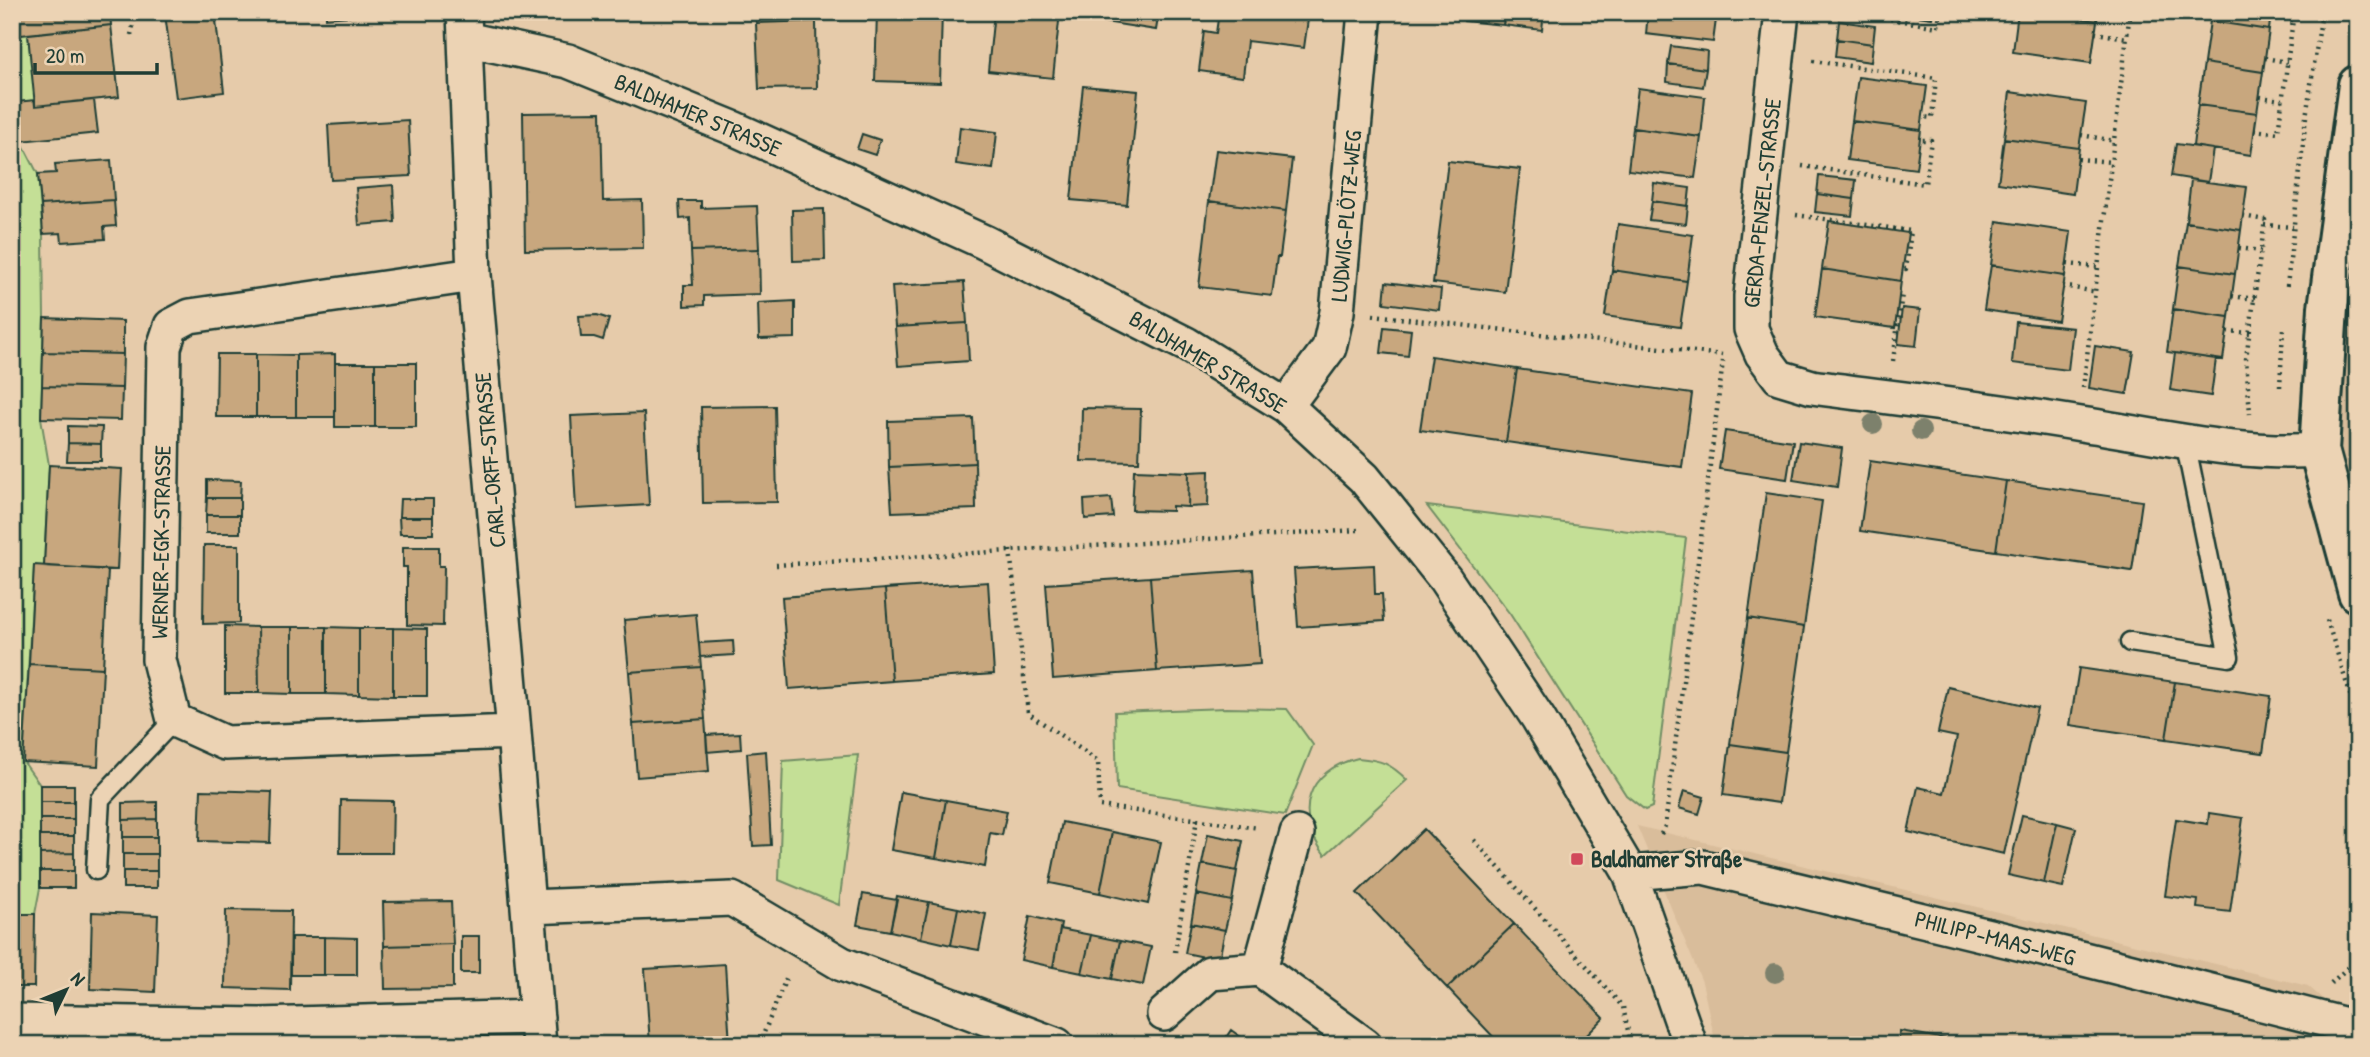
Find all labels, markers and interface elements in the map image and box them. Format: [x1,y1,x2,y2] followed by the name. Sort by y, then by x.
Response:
[35,32,158,76] scale bar
[46,41,84,70] text: 20 m
[610,65,786,164] street label: BALDHAMER STRASSE
[1735,97,1788,309] street label: GERDA-PENZEL-STRASSE
[1323,129,1368,303] street label: LUDWIG-PLÖTZ-WEG
[1124,302,1293,421] street label: BALDHAMER STRASSE
[466,371,513,549] street label: CARL-ORFF-STRASSE
[143,445,178,639] street label: WERNER-EGK-STRASSE
[1591,843,1743,875] place label: Baldhamer Straße
[1569,851,1585,867] marker: Baldhamer Straße
[1912,903,2078,972] street label: PHILIPP-MAAS-WEG
[32,956,102,1026] north arrow
[65,966,91,991] text: N

